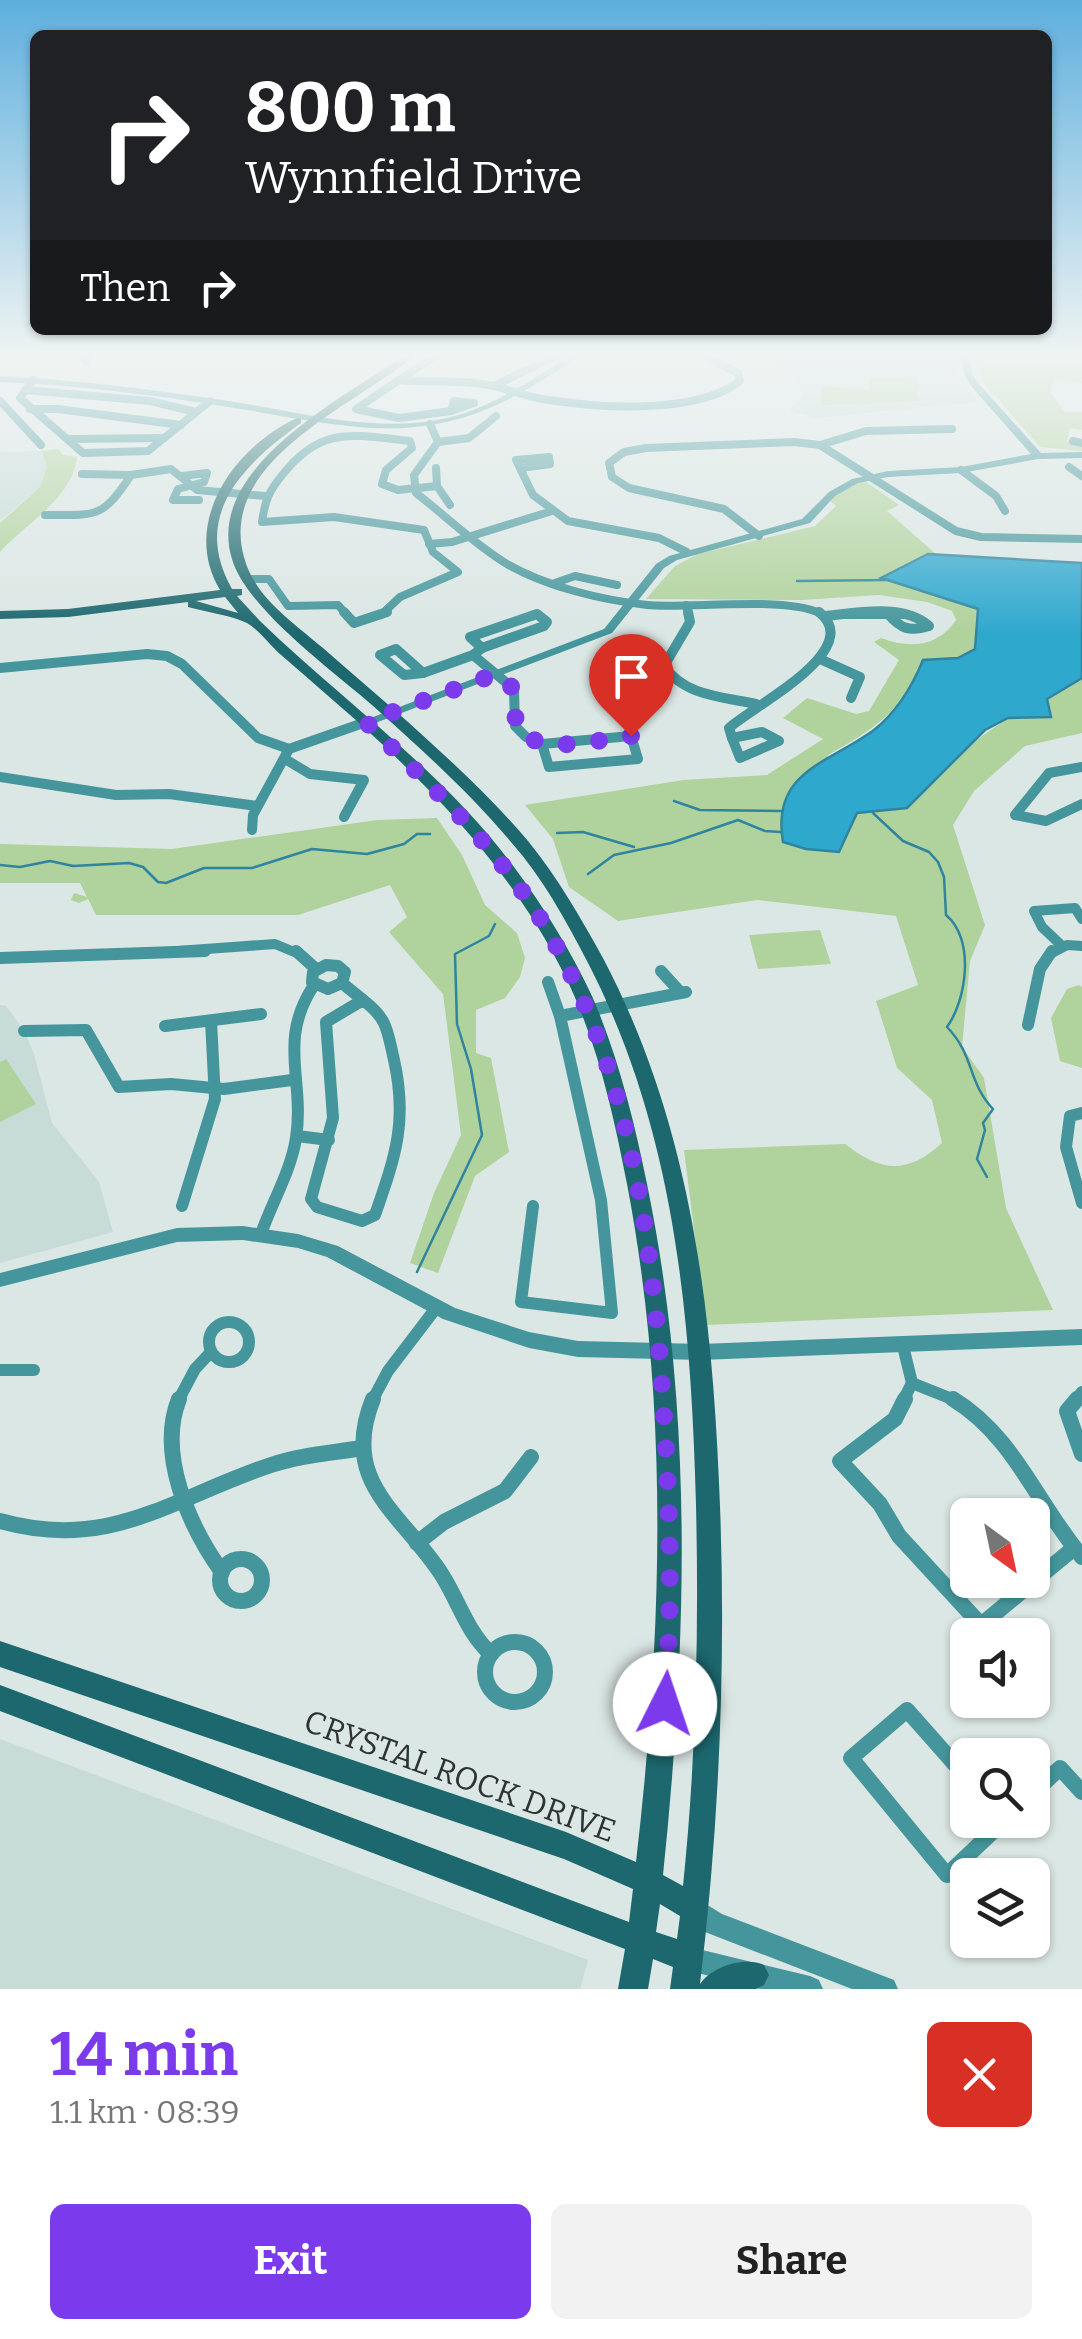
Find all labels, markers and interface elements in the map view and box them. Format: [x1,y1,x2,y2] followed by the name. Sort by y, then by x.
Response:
[245,66,455,150] text: 800 m
[80,70,210,200] icon: right
[245,151,582,205] text: Wynnfield Drive
[190,260,245,315] icon: right
[80,265,170,311] text: Then
[589,634,674,737] pin
[604,649,659,704] icon: arrive
[950,1498,1050,1598] north arrow
[950,1498,1050,1958] map controls
[950,1618,1050,1718] button: sound
[613,1652,717,1756] position arrow
[299,1702,621,1850] street label: CRYSTAL ROCK DRIVE
[950,1738,1050,1838] button: search
[950,1858,1050,1958] button: layers
[50,2019,238,2091] text: 14 min
[927,2022,1032,2127] button: close
[50,2093,239,2131] text: 1.1 km · 08:39
[50,2204,531,2319] button: Exit
[551,2204,1032,2319] button: Share

